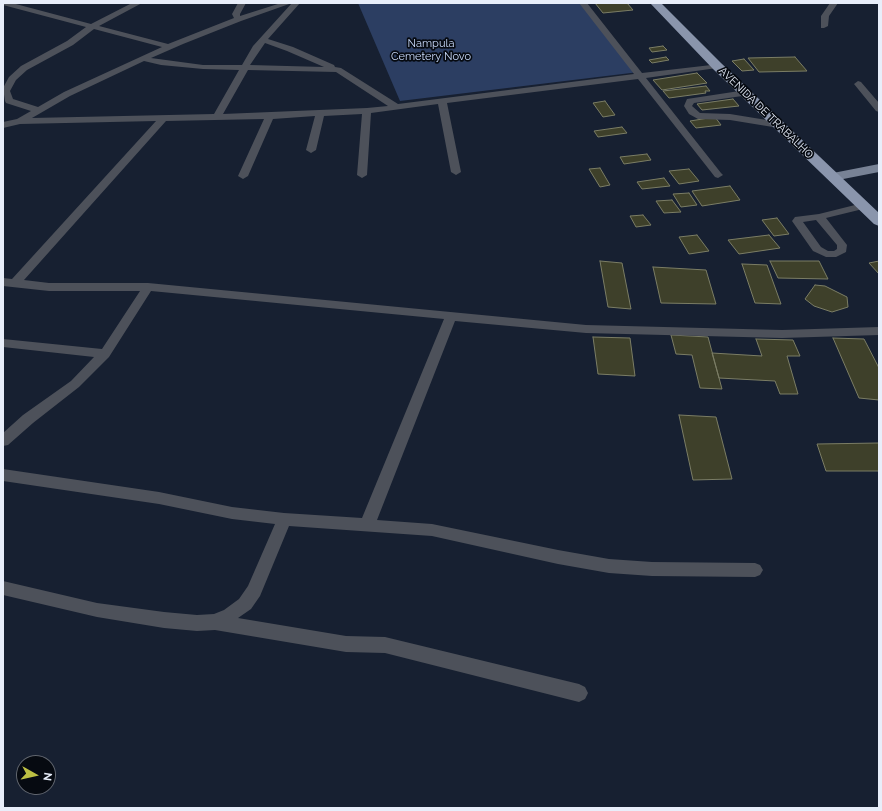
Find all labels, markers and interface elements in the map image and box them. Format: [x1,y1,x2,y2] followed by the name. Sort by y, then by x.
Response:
[391,37,471,63] park label: Nampula Cemetery Novo
[716,64,816,162] street label: AVENIDA DE TRABALHO
[16,755,56,795] north arrow
[40,772,54,782] text: N

